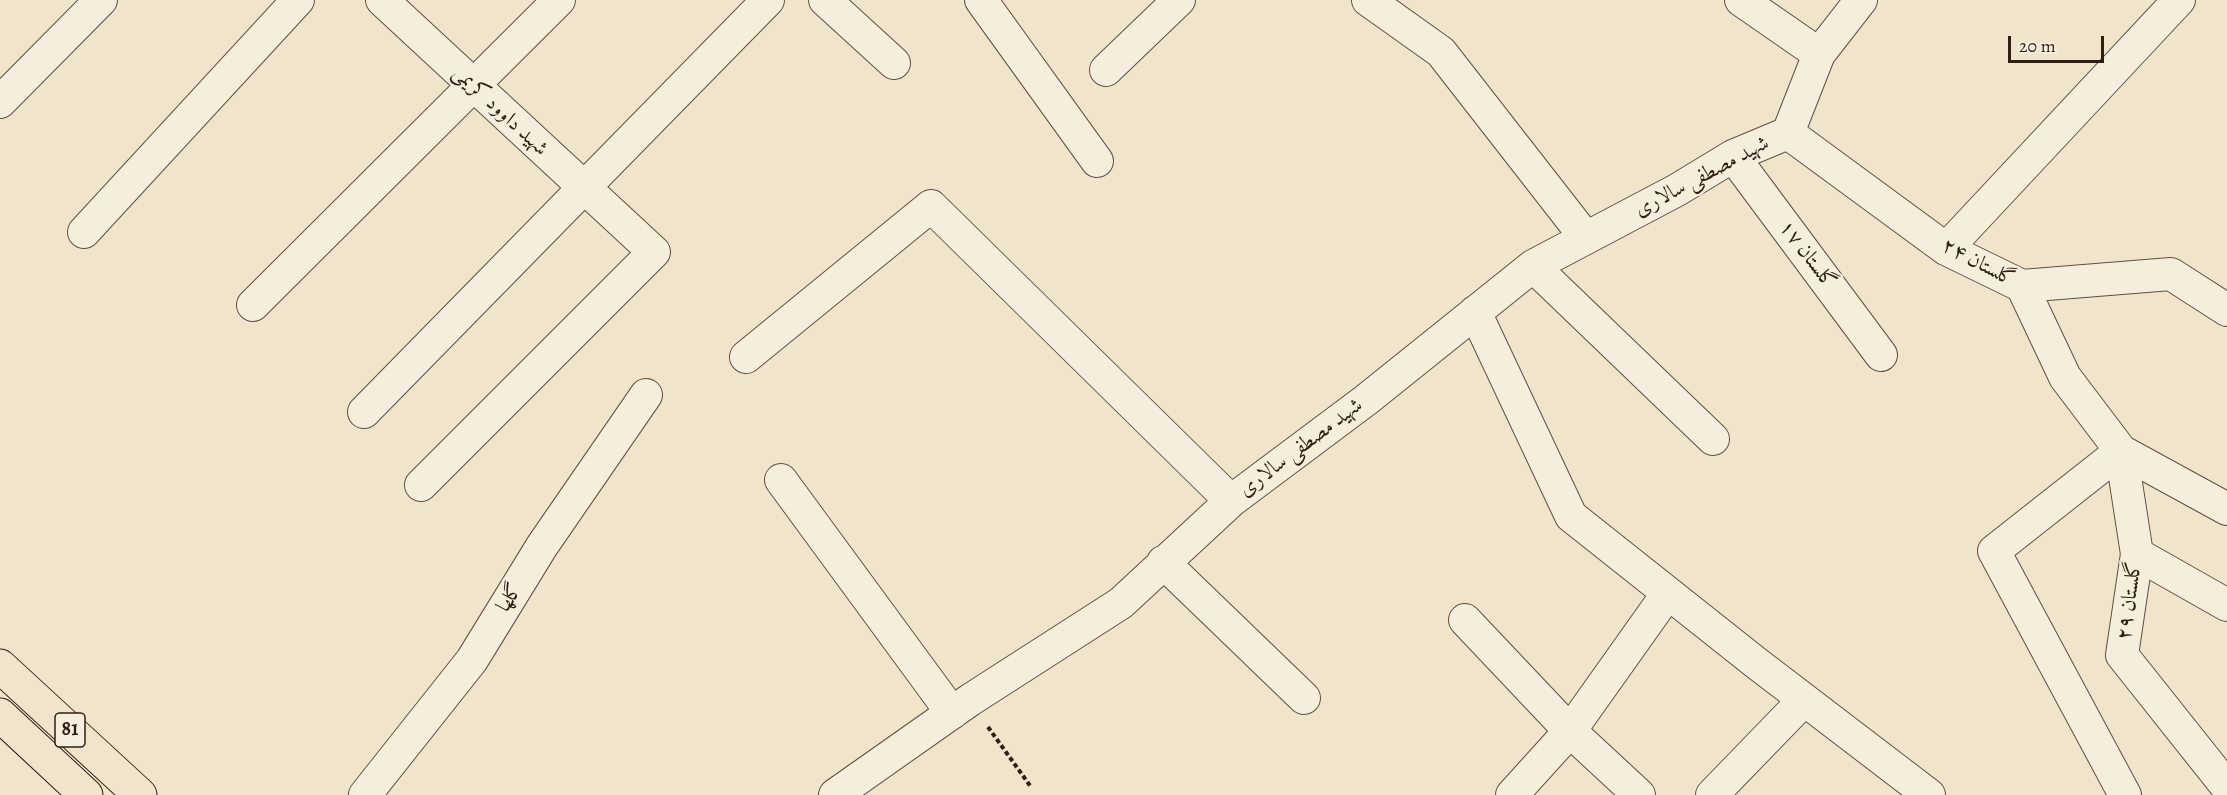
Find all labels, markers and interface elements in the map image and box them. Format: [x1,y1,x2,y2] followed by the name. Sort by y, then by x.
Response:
[2011,24,2107,62] scale bar
[2019,34,2056,58] text: 20 m
[447,60,553,162] street label: شهید داوود کریمی
[1630,131,1774,223] street label: شهید مصطفی سالاری
[1773,216,1841,294] street label: گلستان ۱۷
[1937,233,2019,293] street label: گلستان ۲۴
[1234,393,1368,503] street label: شهید مصطفی سالاری
[2112,560,2148,642] street label: گلستان ۲۹
[492,579,528,617] street label: گلها
[55,713,85,747] road number: 81

